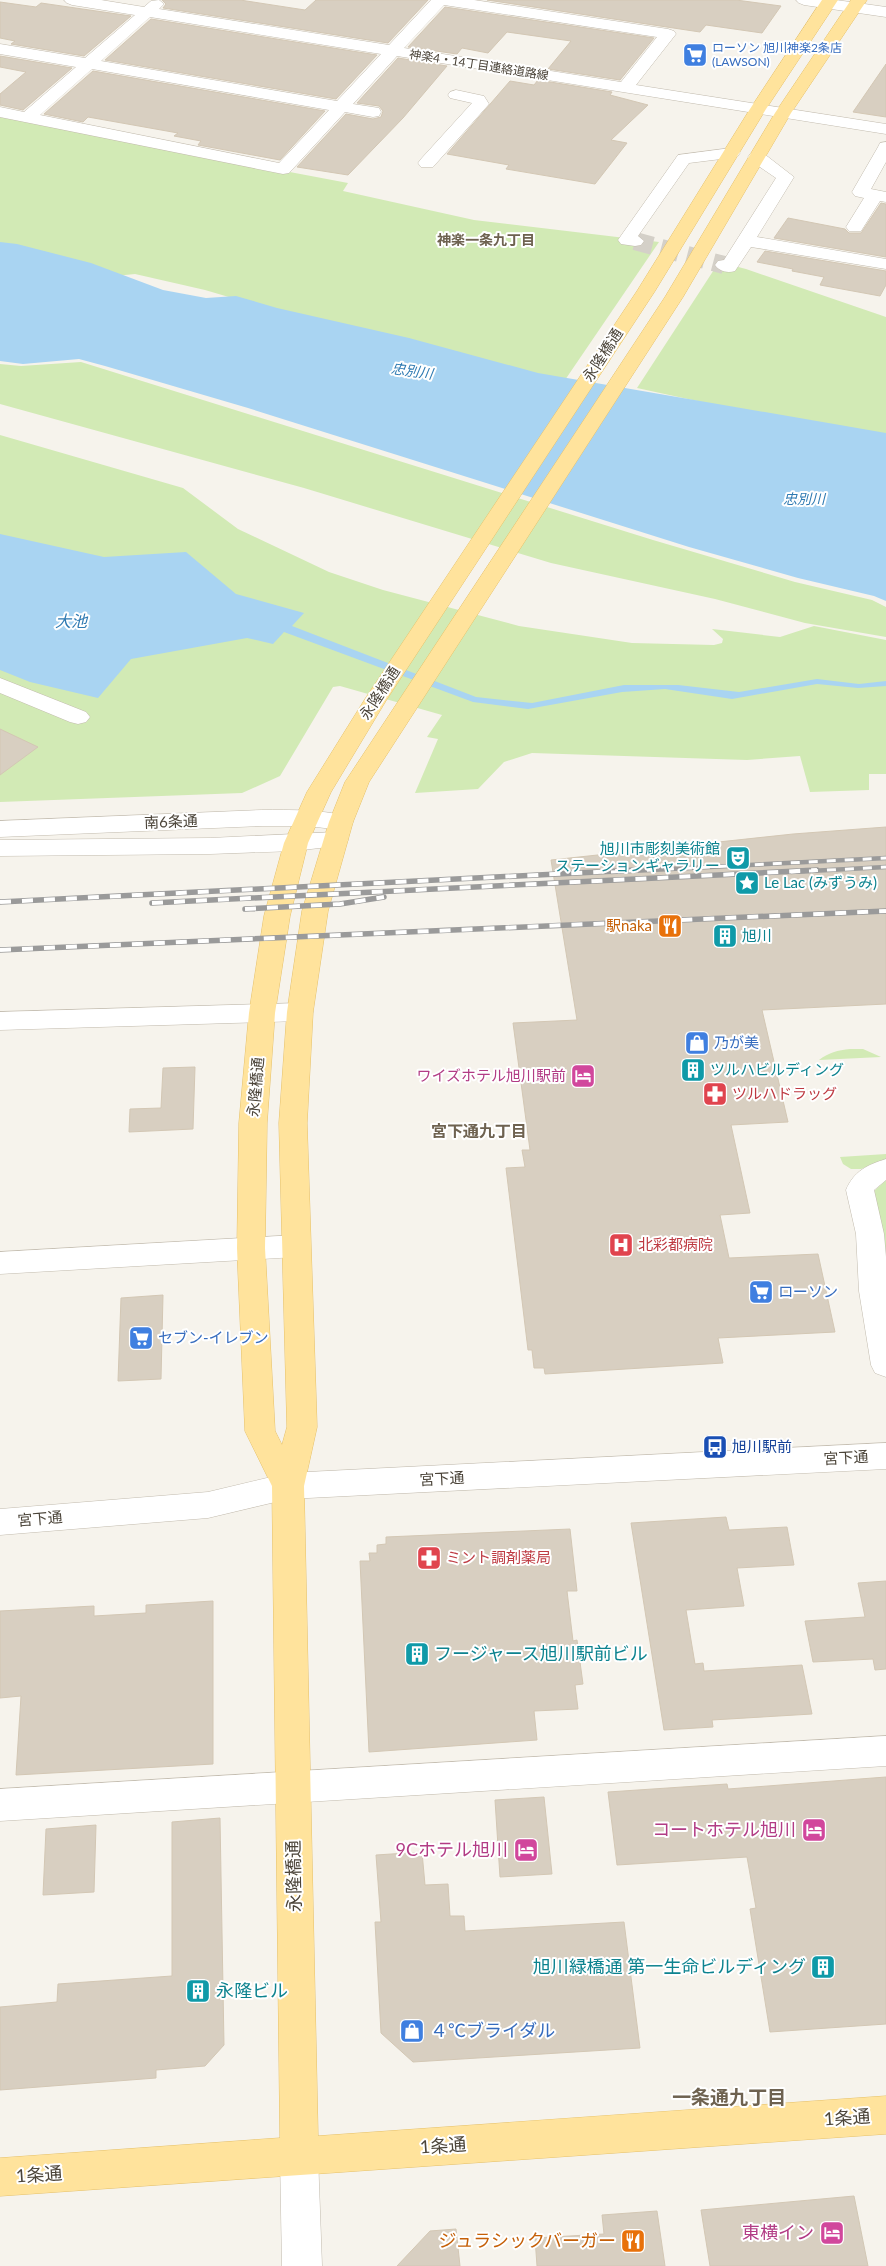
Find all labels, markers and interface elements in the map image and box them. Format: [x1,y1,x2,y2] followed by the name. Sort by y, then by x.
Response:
[712,40,842,69] place label: ローソン 旭川神楽2条店 (LAWSON)
[682,42,708,68] supermarket icon: ローソン 旭川神楽2条店 (LAWSON)
[408,46,550,83] street label: 神楽4・14丁目連絡道路線
[437,231,535,248] district label: 神楽一条九丁目
[578,324,626,385] street label: 永隆橋通
[390,359,436,382] water label: 忠別川
[783,490,827,507] water label: 忠別川
[55,611,89,630] water label: 大池
[355,662,403,723] street label: 永隆橋通
[144,811,198,831] street label: 南6条通
[555,839,720,874] place label: 旭川市彫刻美術館 ステーションギャラリー
[725,845,751,871] theatre icon: 旭川市彫刻美術館 ステーションギャラリー
[734,870,760,896] place icon: Le Lac (みずうみ)
[764,873,877,891] place label: Le Lac (みずうみ)
[657,913,683,939] restaurant icon: 駅naka
[606,916,652,934] place label: 駅naka
[712,923,738,949] building icon: 旭川
[742,926,772,944] place label: 旭川
[684,1030,710,1056] shop icon: 乃が美
[714,1033,759,1051] place label: 乃が美
[243,1056,267,1118] street label: 永隆橋通
[680,1057,706,1083] building icon: ツルハビルディング
[710,1060,844,1078] place label: ツルハビルディング
[570,1063,596,1089] hotel icon: ワイズホテル旭川駅前
[416,1066,566,1084] place label: ワイズホテル旭川駅前
[702,1081,728,1107] pharmacy icon: ツルハドラッグ
[732,1084,837,1102] place label: ツルハドラッグ
[431,1121,527,1140] district label: 宮下通九丁目
[608,1232,634,1258] hospital icon: 北彩都病院
[638,1235,713,1253] place label: 北彩都病院
[748,1279,774,1305] supermarket icon: ローソン
[778,1282,838,1300] place label: ローソン
[128,1325,154,1351] supermarket icon: セブン-イレブン
[158,1328,269,1346] place label: セブン-イレブン
[702,1434,728,1460] bus stop icon: 旭川駅前
[732,1437,792,1455] place label: 旭川駅前
[823,1447,869,1467] street label: 宮下通
[419,1468,465,1488] street label: 宮下通
[17,1507,63,1529] street label: 宮下通
[416,1545,442,1571] pharmacy icon: ミント調剤薬局
[446,1548,551,1566] place label: ミント調剤薬局
[404,1641,430,1667] building icon: フージャース旭川駅前ビル
[434,1642,648,1664] place label: フージャース旭川駅前ビル
[801,1817,827,1843] hotel icon: コートホテル旭川
[652,1818,796,1840] place label: コートホテル旭川
[513,1837,539,1863] hotel icon: 9Cホテル旭川
[396,1838,508,1860] place label: 9Cホテル旭川
[281,1840,305,1912] street label: 永隆橋通
[810,1954,836,1980] building icon: 旭川緑橋通 第一生命ビルディング
[533,1955,806,1977] place label: 旭川緑橋通 第一生命ビルディング
[185,1978,211,2004] building icon: 永隆ビル
[216,1979,288,2001] place label: 永隆ビル
[399,2018,425,2044] shop icon: ４℃ブライダル
[430,2019,555,2041] place label: ４℃ブライダル
[672,2085,786,2108] district label: 一条通九丁目
[823,2104,871,2130] street label: 1条通
[419,2132,467,2158] street label: 1条通
[15,2161,63,2187] street label: 1条通
[819,2220,845,2246] hotel icon: 東横イン
[742,2221,814,2243] place label: 東横イン
[620,2228,646,2254] restaurant icon: ジュラシックバーガー
[439,2229,616,2251] place label: ジュラシックバーガー

